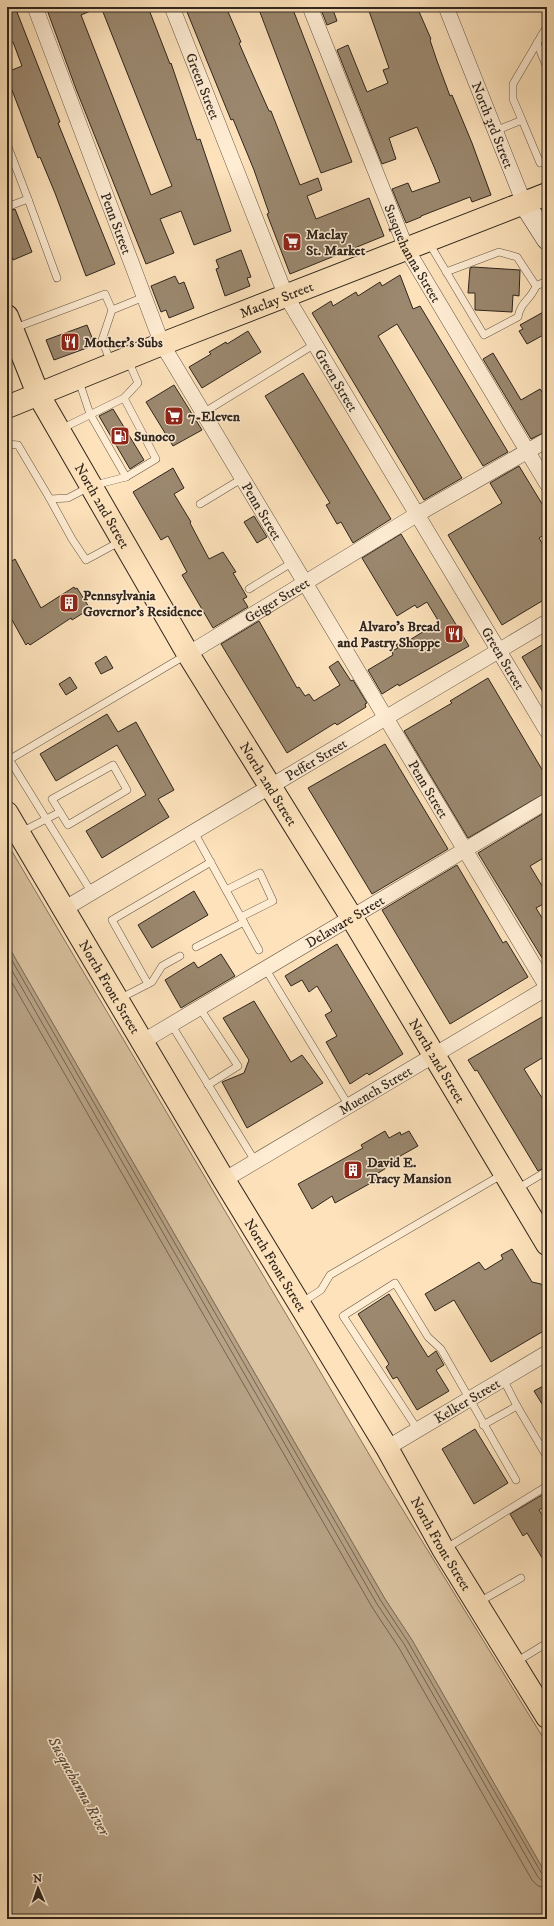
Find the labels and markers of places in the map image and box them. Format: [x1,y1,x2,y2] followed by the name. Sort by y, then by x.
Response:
[306,226,366,260] place label: Maclay St. Market
[281,231,303,253] supermarket icon: Maclay St. Market
[59,331,81,353] restaurant icon: Mother's Subs
[84,334,163,352] place label: Mother's Subs
[163,405,185,427] supermarket icon: 7-Eleven
[188,408,241,426] place label: 7-Eleven
[109,425,131,447] fuel station icon: Sunoco
[134,428,175,446] place label: Sunoco
[83,587,202,621] place label: Pennsylvania Governor's Residence
[58,592,80,614] building icon: Pennsylvania Governor's Residence
[337,618,441,652] place label: Alvaro's Bread and Pastry Shoppe
[443,623,465,645] restaurant icon: Alvaro's Bread and Pastry Shoppe
[366,1154,452,1188] place label: David E. Tracy Mansion
[342,1159,364,1181] building icon: David E. Tracy Mansion

